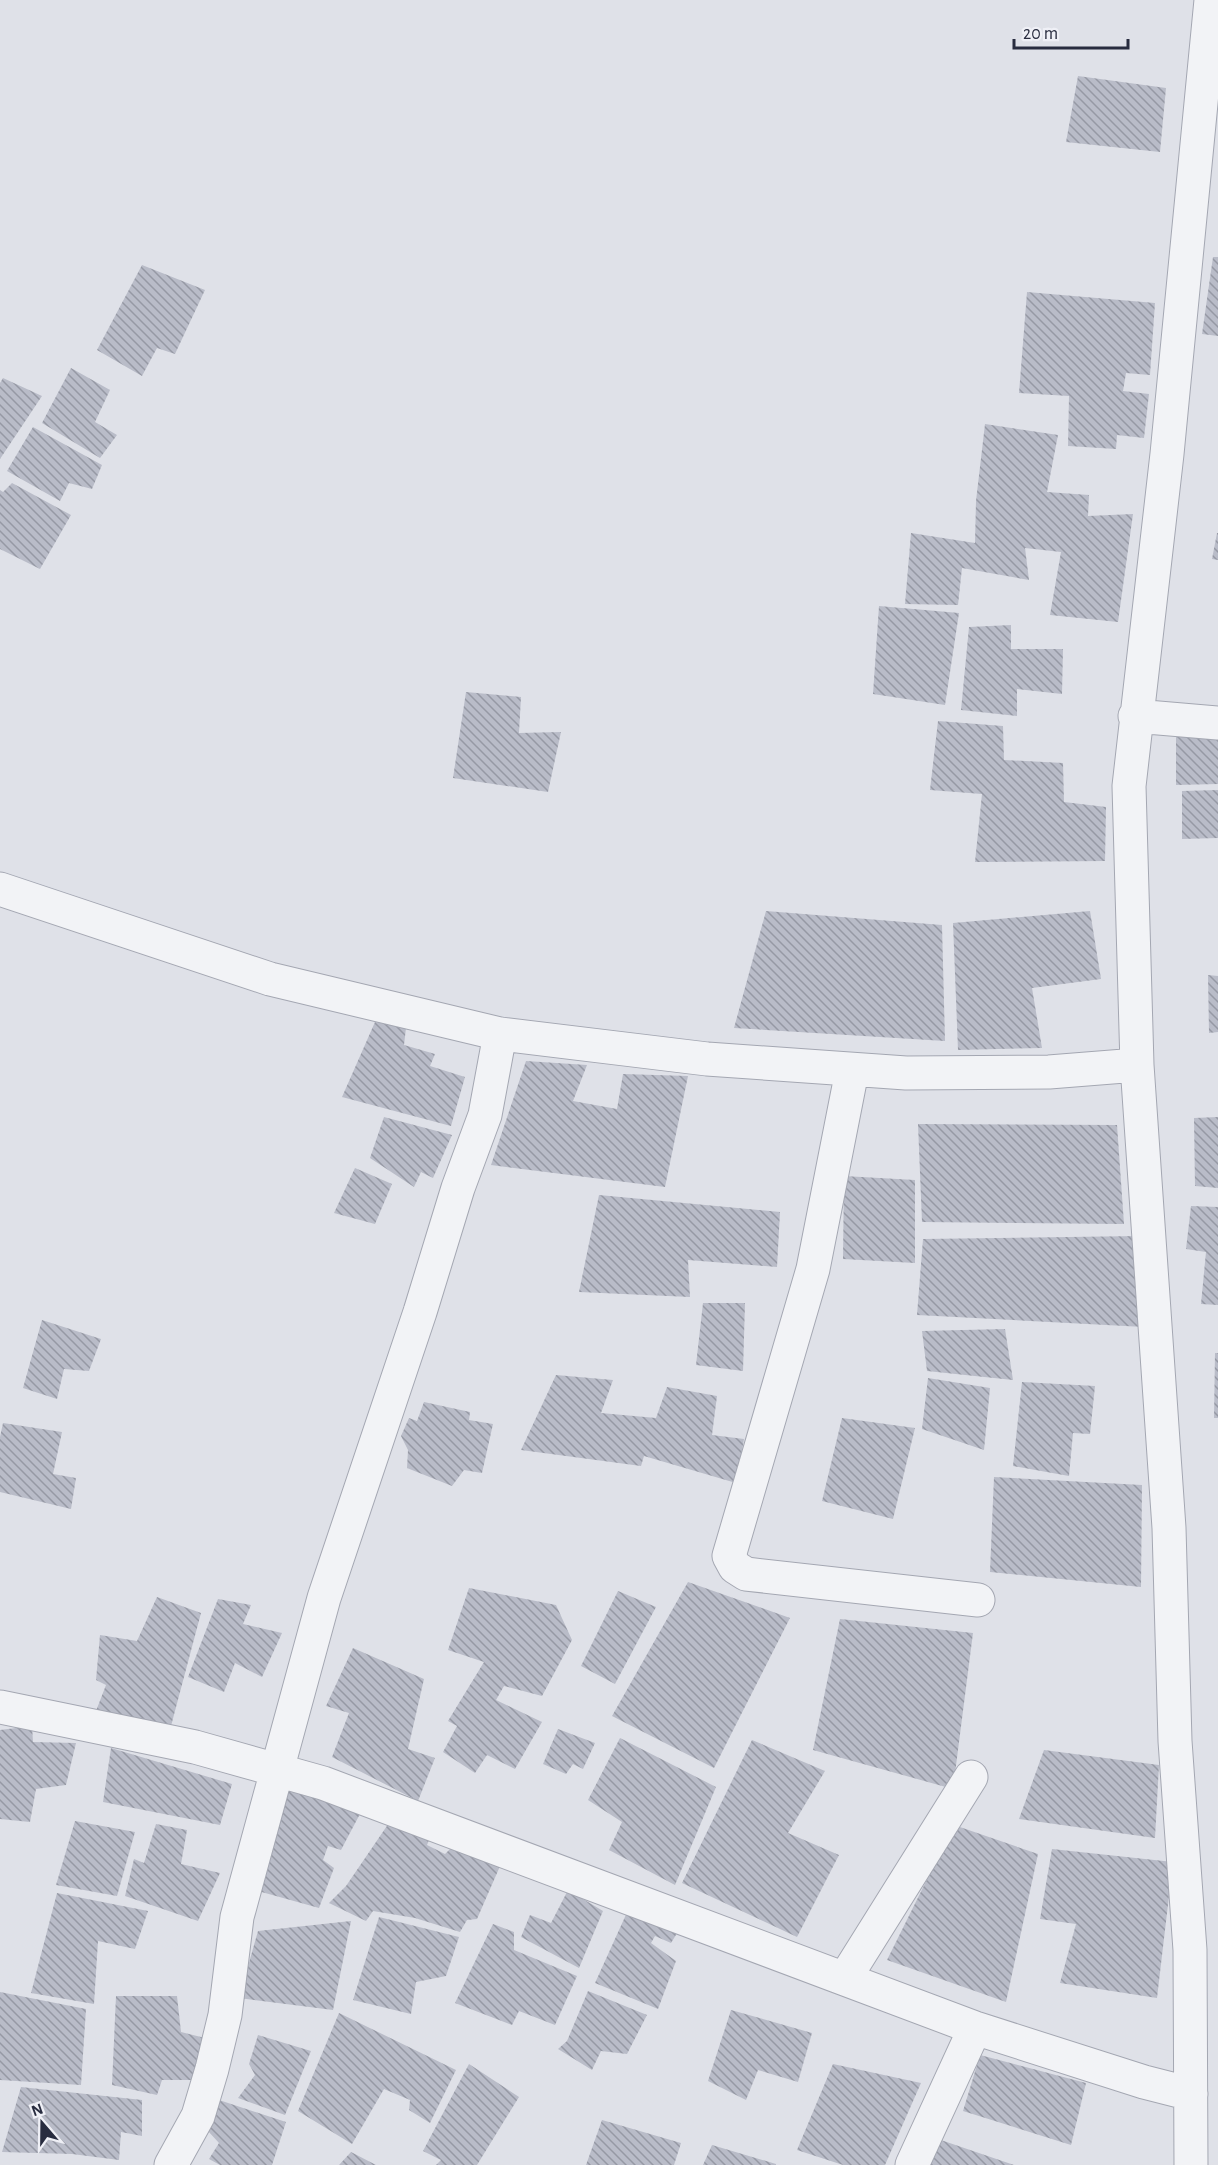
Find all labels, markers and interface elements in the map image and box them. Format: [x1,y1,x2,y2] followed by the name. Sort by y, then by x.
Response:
[1014,12,1128,50] scale bar
[1023,25,1058,43] text: 20 m
[12,2093,72,2153] north arrow
[29,2100,45,2119] text: N

